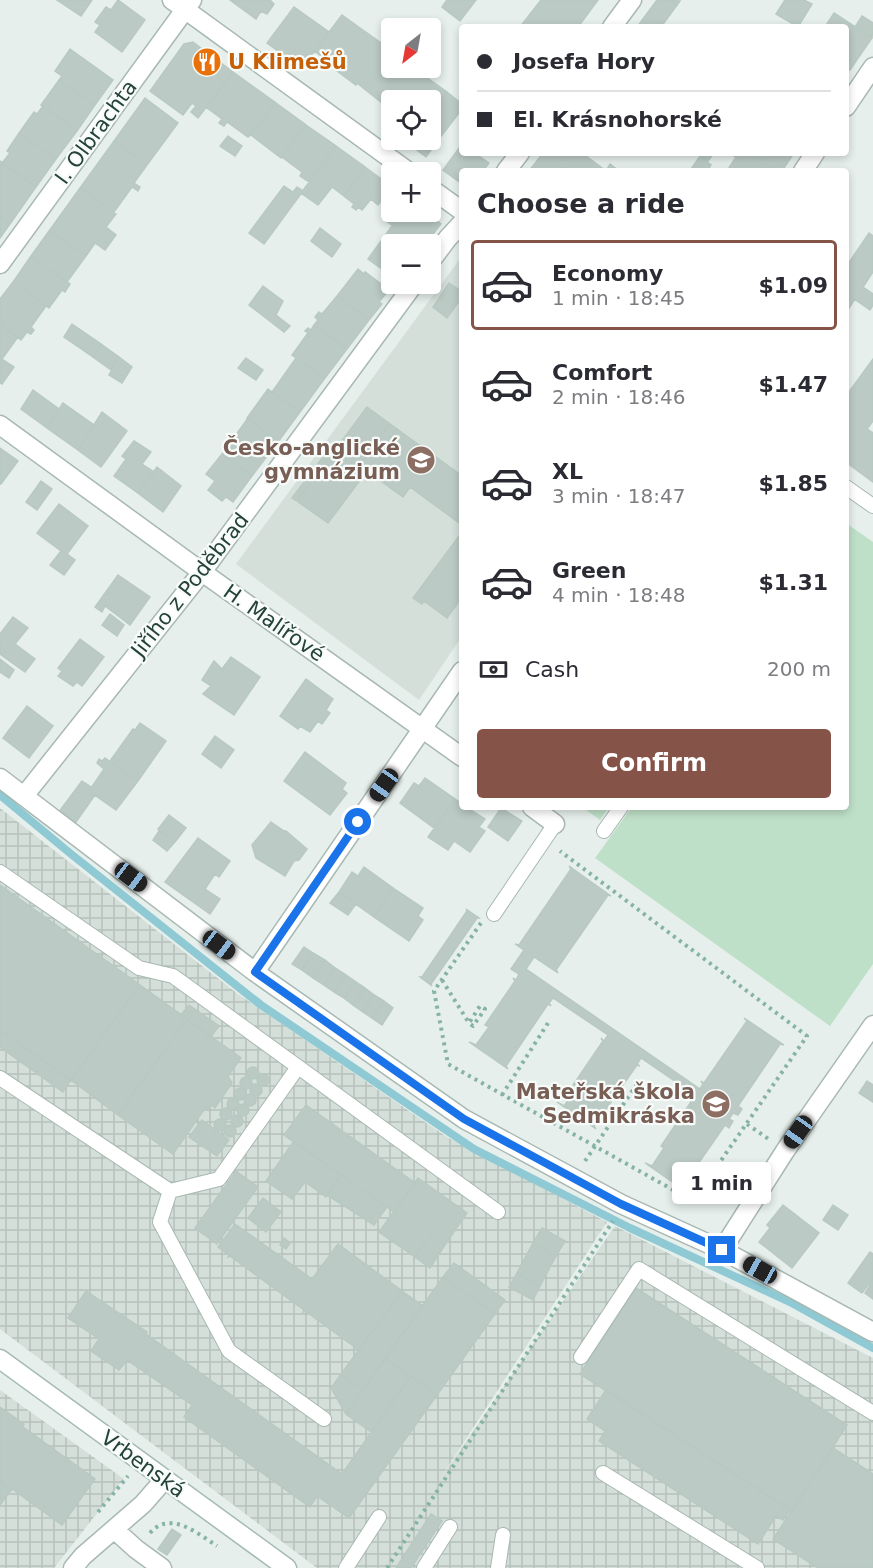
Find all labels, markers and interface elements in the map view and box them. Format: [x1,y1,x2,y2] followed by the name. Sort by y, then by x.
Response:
[381,18,441,78] north arrow
[381,18,441,294] map controls
[191,46,223,78] restaurant icon: U Klimešů
[513,49,655,74] text: Josefa Hory
[228,50,347,74] place label: U Klimešů
[50,75,142,189] street label: I. Olbrachta
[381,90,441,150] button: locate
[513,107,722,132] text: El. Krásnohorské
[381,162,441,222] button: +
[477,188,685,219] text: Choose a ride
[381,234,441,294] button: −
[480,258,534,312] icon: car
[552,261,663,286] text: Economy
[758,273,828,298] text: $1.09
[552,286,686,310] text: 1 min · 18:45
[480,357,534,411] icon: car
[552,360,652,385] text: Comfort
[758,372,828,397] text: $1.47
[552,385,686,409] text: 2 min · 18:46
[223,435,400,484] place label: Česko-anglické gymnázium
[405,444,437,476] school or university icon: Česko-anglické gymnázium
[480,456,534,510] icon: car
[552,459,583,484] text: XL
[758,471,828,496] text: $1.85
[552,484,686,508] text: 3 min · 18:47
[125,508,254,663] street label: Jiřího z Poděbrad
[480,555,534,609] icon: car
[552,558,626,583] text: Green
[758,570,828,595] text: $1.31
[219,579,329,667] street label: H. Malířové
[552,583,686,607] text: 4 min · 18:48
[477,653,510,686] icon: cash
[525,657,579,682] text: Cash
[767,657,831,681] text: 200 m
[477,729,831,798] button: Confirm
[366,765,402,805] car
[344,808,371,835] route start
[111,859,151,895] car
[199,927,239,963] car
[516,1080,695,1128] place label: Mateřská škola Sedmikráska
[700,1088,732,1120] school or university icon: Mateřská škola Sedmikráska
[780,1112,816,1152] car
[672,1163,771,1205] callout: 1 min
[690,1171,753,1195] text: 1 min
[708,1236,735,1263] route end
[740,1253,780,1287] car
[96,1425,190,1503] street label: Vrbenská

